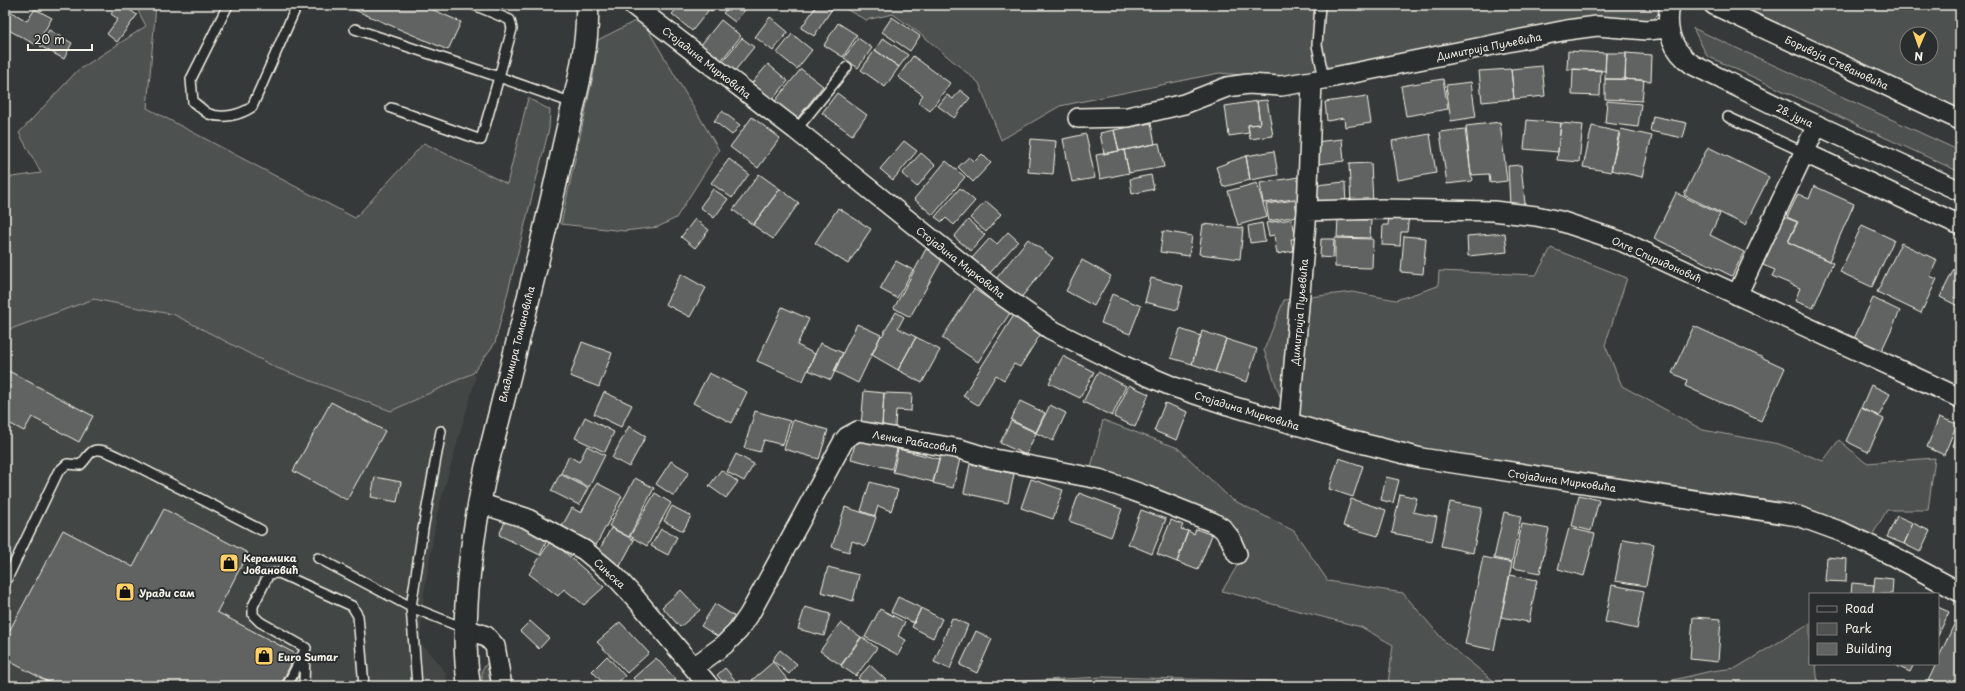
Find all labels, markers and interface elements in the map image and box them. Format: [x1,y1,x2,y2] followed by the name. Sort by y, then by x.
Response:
[659,22,755,102] street label: Стојадина Мирковића
[28,26,92,52] scale bar
[1899,26,1939,66] north arrow
[1434,28,1544,65] street label: Димитрија Пуљевића
[34,30,65,48] text: 20 m
[1783,31,1892,93] street label: Боривоја Стевановића
[1914,48,1923,65] text: N
[1774,100,1817,131] street label: 28. јуна
[913,222,1009,302] street label: Стојадина Мирковића
[1610,232,1704,286] street label: Олге Спиридоновић
[1287,258,1312,367] street label: Димитрија Пуљевића
[494,284,538,404] street label: Владимира Томановића
[1193,387,1302,433] street label: Стојадина Мирковића
[872,426,958,456] street label: Ленке Рабасовић
[1507,465,1618,495] street label: Стојадина Мирковића
[243,550,298,577] place label: Керамика Јовановић
[218,552,240,574] shop icon: Керамика Јовановић
[591,554,630,592] street label: Сињска
[114,581,136,603] shop icon: Уради сам
[139,585,195,600] place label: Уради сам
[1809,593,1939,665] legend
[1845,599,1874,617] text: Road
[1845,619,1872,637] text: Park
[1845,639,1892,657] text: Building
[253,645,275,667] shop icon: Euro Sumar
[278,649,339,664] place label: Euro Sumar

